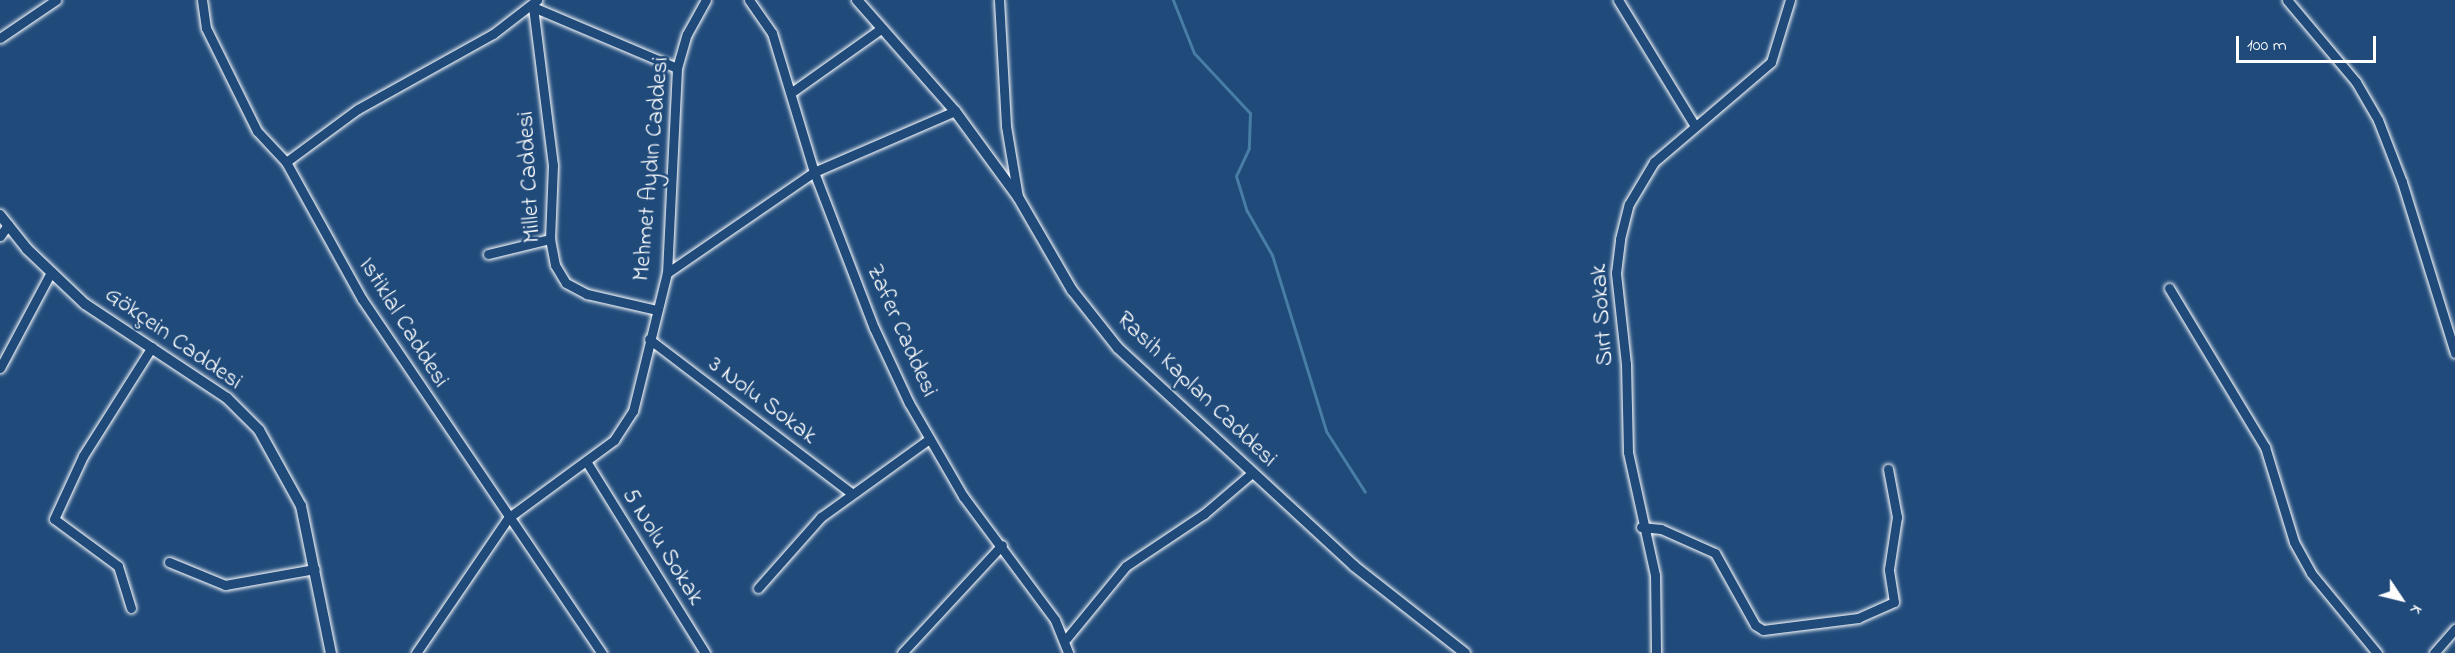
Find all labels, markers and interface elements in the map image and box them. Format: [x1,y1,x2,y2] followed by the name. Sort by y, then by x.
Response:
[2239,24,2378,62] scale bar
[2247,33,2287,59] text: 100 m
[628,56,676,282] street label: Mehmet Aydın Caddesi
[512,110,548,244] street label: Millet Caddesi
[352,253,454,393] street label: Istiklal Caddesi
[859,260,943,402] street label: Zafer Caddesi
[1585,263,1621,367] street label: Sırt Sokak
[99,281,247,397] street label: Gökçein Caddesi
[1110,306,1282,474] street label: Rasih Kaplan Caddesi
[702,351,822,451] street label: 3 Nolu Sokak
[615,483,709,611] street label: 5 Nolu Sokak
[2371,569,2431,629] north arrow
[2404,599,2428,619] text: K

